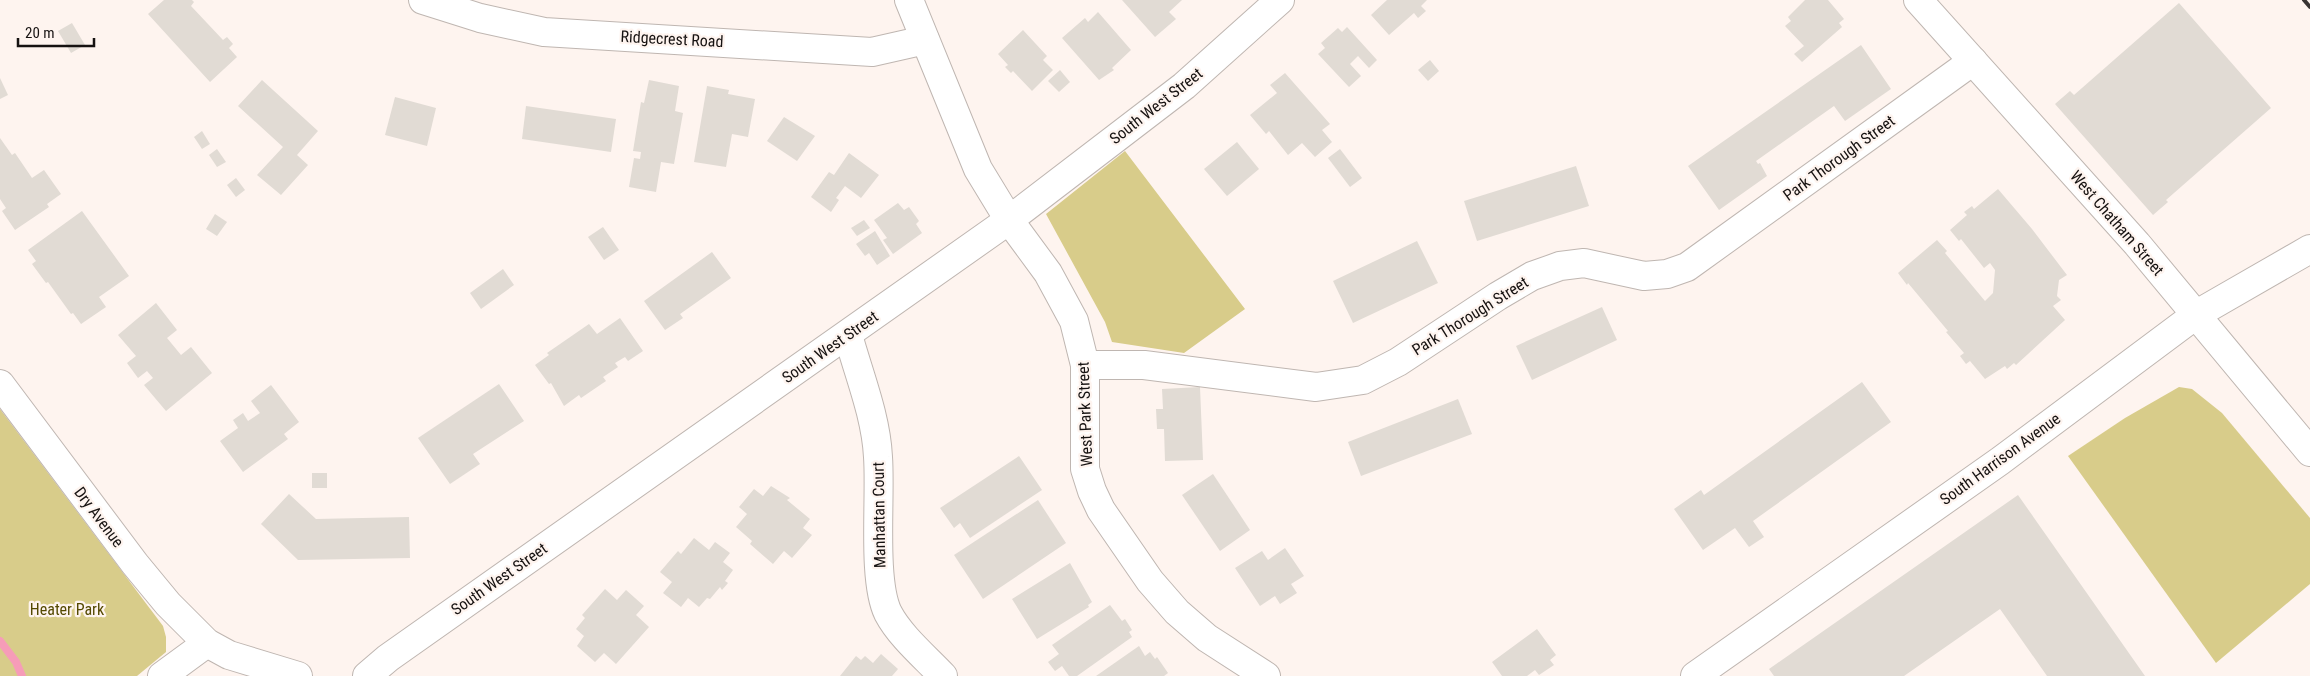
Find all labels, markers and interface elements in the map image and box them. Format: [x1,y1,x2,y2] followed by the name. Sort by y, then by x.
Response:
[18,15,94,47] scale bar
[25,24,55,42] text: 20 m
[620,27,724,51] street label: Ridgecrest Road
[1106,64,1207,148] street label: South West Street
[1780,111,1899,205] street label: Park Thorough Street
[2066,167,2168,280] street label: West Chatham Street
[1408,273,1532,359] street label: Park Thorough Street
[778,307,882,387] street label: South West Street
[1074,361,1096,467] street label: West Park Street
[1936,409,2064,509] street label: South Harrison Avenue
[869,461,889,568] street label: Manhattan Court
[70,483,128,551] street label: Dry Avenue
[447,539,551,619] street label: South West Street
[30,600,105,619] park label: Heater Park

